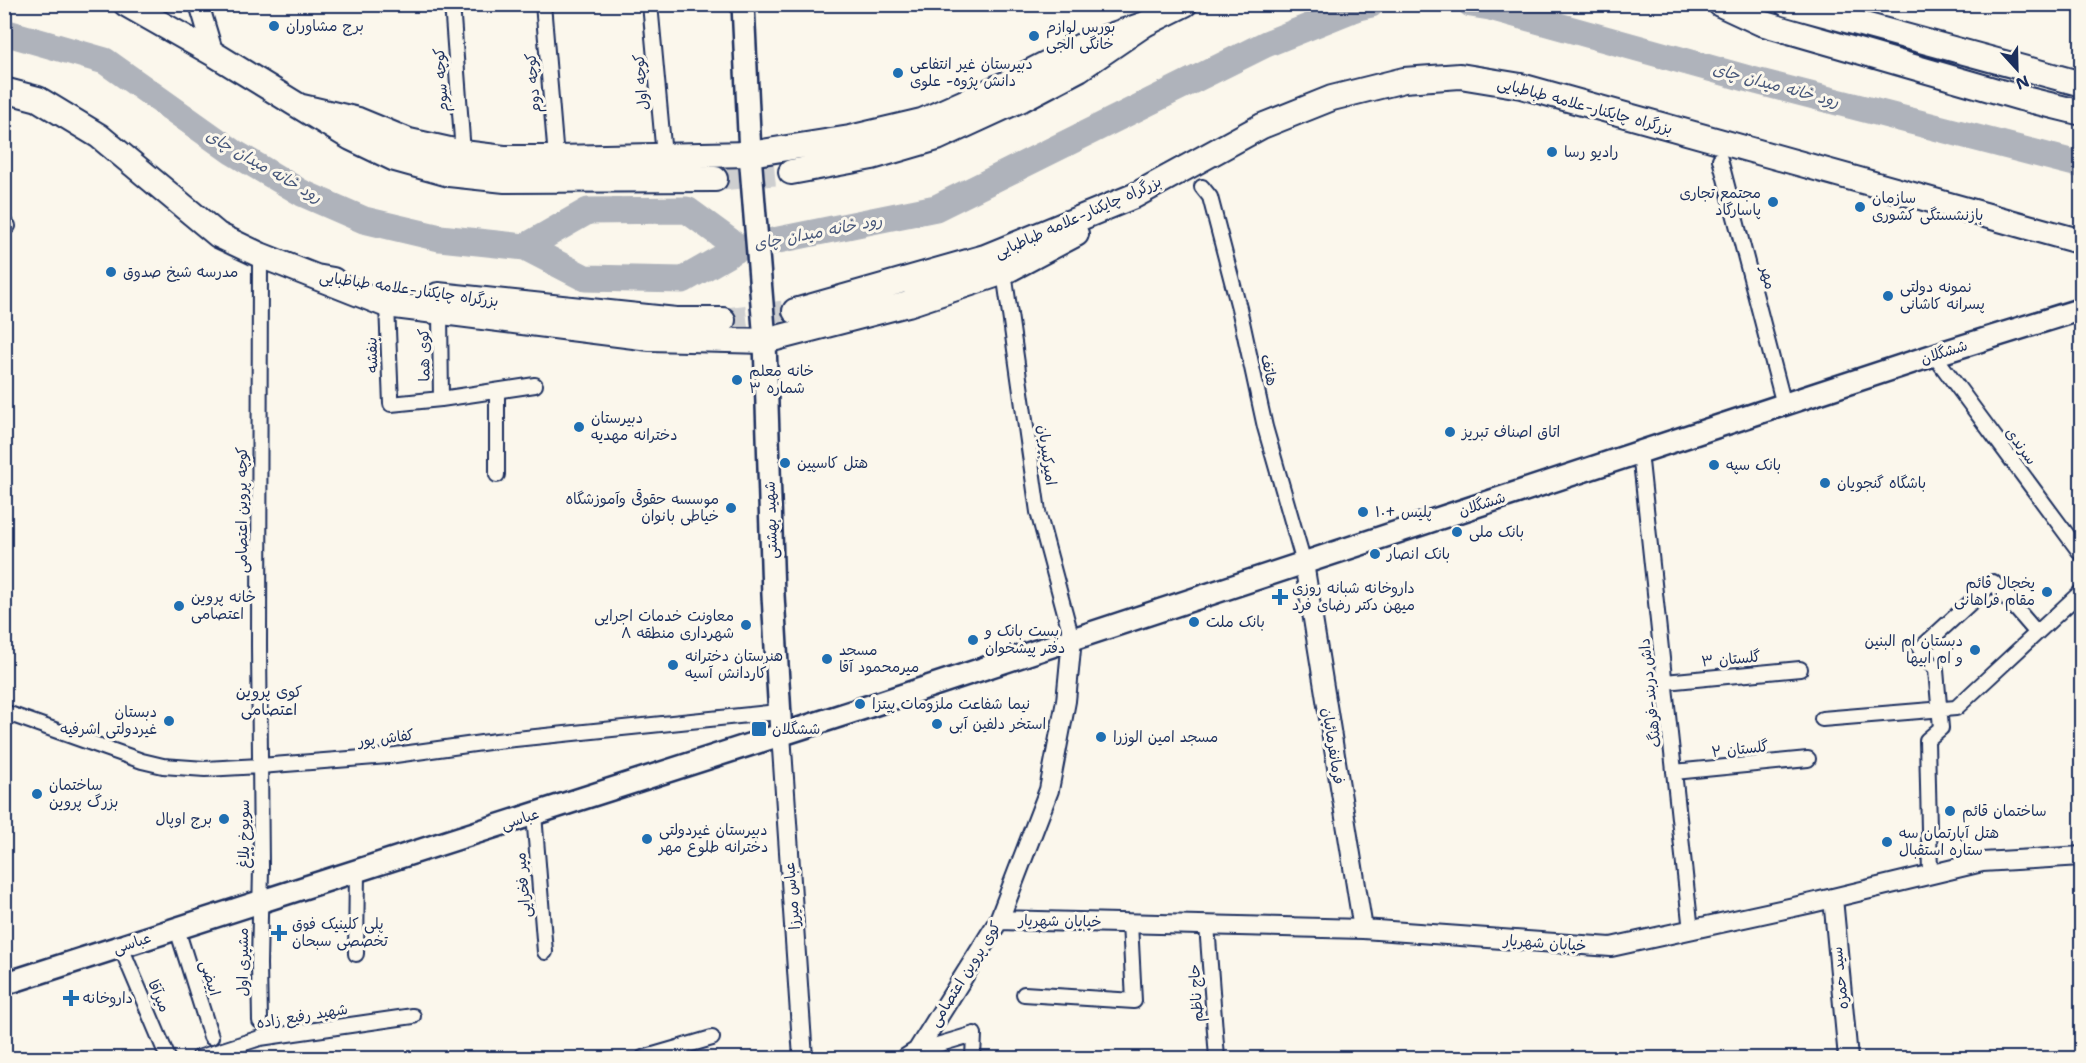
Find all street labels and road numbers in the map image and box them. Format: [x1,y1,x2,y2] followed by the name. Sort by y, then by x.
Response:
[429,47,455,113] street label: کوچه سوم
[520,52,548,114] street label: کوچه دوم
[629,53,653,111] street label: کوچه اول
[1495,73,1675,139] street label: بزرگراه چایکنار-علامه طباطبایی
[991,171,1165,263] street label: بزرگراه چایکنار-علامه طباطبایی
[1755,263,1780,292] street label: مهر
[318,267,500,311] street label: بزرگراه چایکنار-علامه طباطبایی
[414,328,434,382] street label: کوی هما
[1918,335,1970,369] street label: ششگلان
[361,337,383,373] street label: بنفشه
[1256,352,1282,388] street label: هاتف
[1033,423,1061,487] street label: امیرکبیریان
[2001,423,2041,469] street label: سرندی
[232,447,252,573] street label: کوچه پروین اعتصامی
[760,481,782,559] street label: شهید بهشتى
[1456,487,1508,521] street label: ششگلان
[1634,637,1666,749] street label: داش دربند-فرهنگ
[1701,646,1761,672] street label: گلستان ۳
[1317,706,1349,786] street label: فرمانفرمائیان
[356,725,415,751] street label: کفاش پور
[1711,736,1769,762] street label: گلستان ۲
[234,799,254,869] street label: سویوخ بلاغ
[498,803,542,835] street label: عباسى
[510,852,536,918] street label: میر فخرایی
[779,861,805,931] street label: عباس میرزا
[1017,910,1102,932] street label: خیابان شهریار
[925,918,1005,1030] street label: کوی پروین اعتصامی
[110,927,154,959] street label: عباسی
[233,927,253,997] street label: مشیری اول
[1502,930,1587,956] street label: خیابان شهریار
[1827,946,1853,1010] street label: سید حمزه
[195,958,225,998] street label: ابیضی
[1184,963,1210,1023] street label: حاج ناظم
[143,977,175,1015] street label: میرآقا
[255,999,349,1034] street label: شهید رفیع زاده

